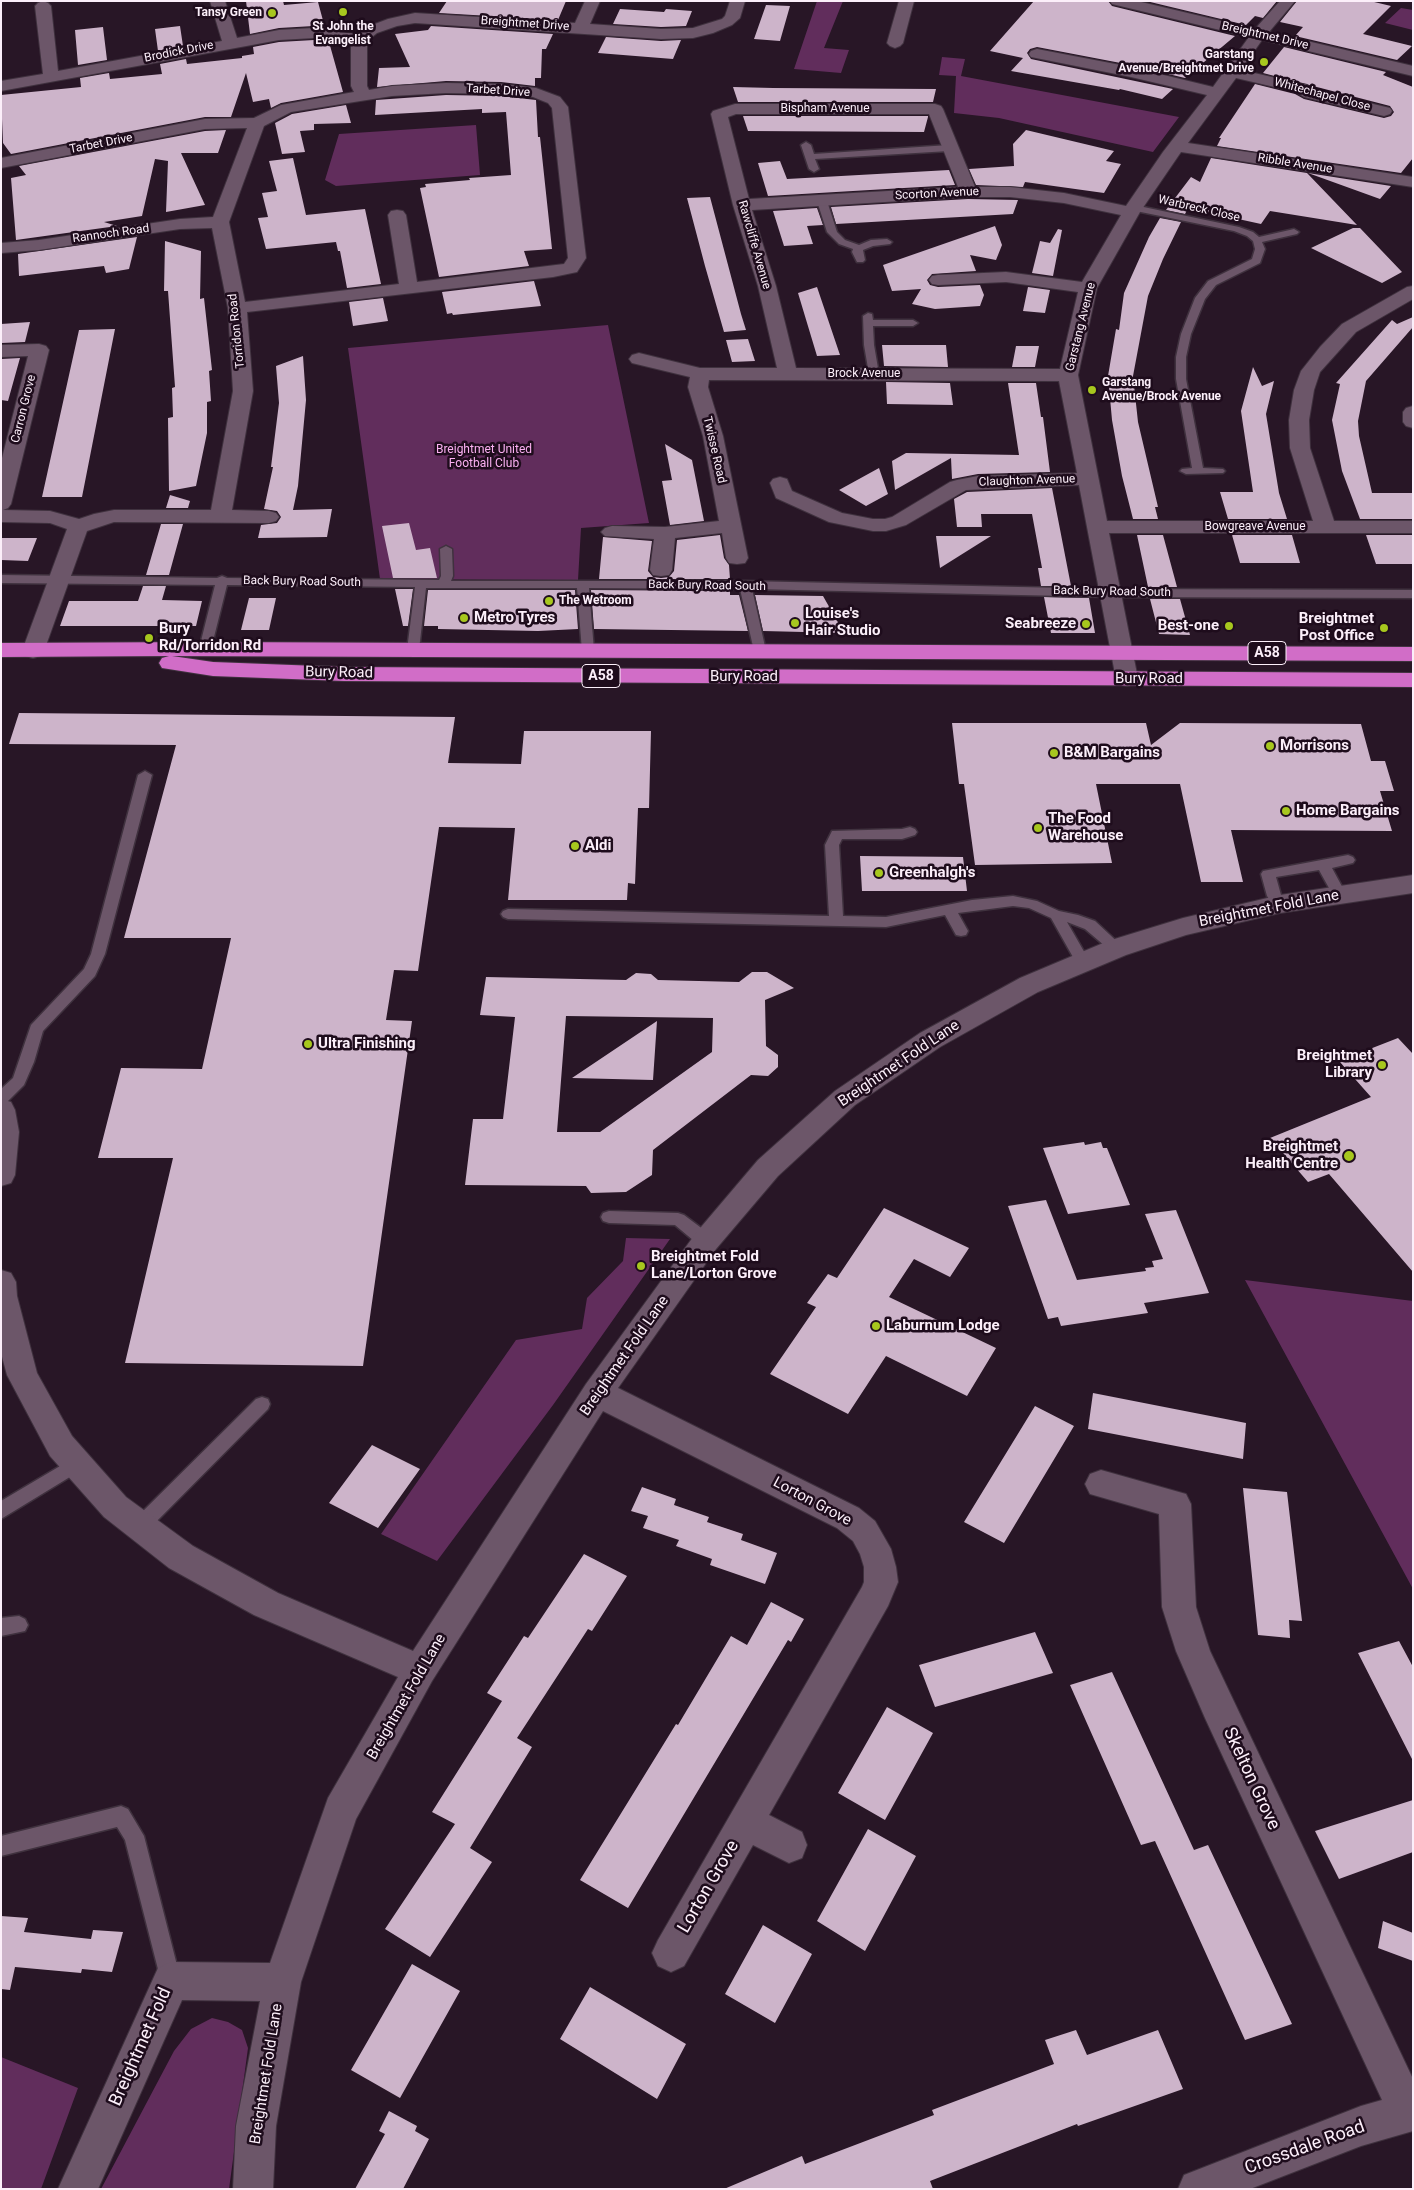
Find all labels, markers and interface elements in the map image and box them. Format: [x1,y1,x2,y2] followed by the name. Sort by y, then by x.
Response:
[195,6,262,20] place label: Tansy Green
[337,6,349,18] marker: St John the Evangelist
[266,7,278,19] marker: Tansy Green
[480,14,570,34] street label: Breightmet Drive
[1220,19,1310,53] street label: Breightmet Drive
[312,20,374,48] place label: St John the Evangelist
[143,38,215,66] street label: Brodick Drive
[1118,48,1254,76] place label: Garstang Avenue/Breightmet Drive
[1258,56,1270,68] marker: Garstang Avenue/Breightmet Drive
[1272,75,1372,115] street label: Whitechapel Close
[466,82,530,100] street label: Tarbet Drive
[780,102,870,116] street label: Bispham Avenue
[68,131,134,157] street label: Tarbet Drive
[1257,151,1333,177] street label: Ribble Avenue
[895,185,979,203] street label: Scorton Avenue
[1157,193,1241,225] street label: Warbreck Close
[734,199,774,291] street label: Rawcliffe Avenue
[72,221,150,247] street label: Rannoch Road
[1063,281,1099,373] street label: Garstang Avenue
[226,293,248,369] street label: Torridon Road
[828,367,900,381] street label: Brock Avenue
[9,373,39,445] street label: Carron Grove
[1102,376,1221,404] place label: Garstang Avenue/Brock Avenue
[1086,384,1098,396] marker: Garstang Avenue/Brock Avenue
[699,415,729,485] street label: Twisse Road
[436,443,532,471] park label: Breightmet United Football Club
[978,472,1076,490] street label: Claughton Avenue
[1204,520,1306,534] street label: Bowgreave Avenue
[243,574,361,590] street label: Back Bury Road South
[648,578,766,594] street label: Back Bury Road South
[1053,584,1171,600] street label: Back Bury Road South
[559,594,632,608] place label: The Wetroom
[543,595,555,607] marker: The Wetroom
[805,605,880,640] place label: Louise's Hair Studio
[474,609,555,627] place label: Metro Tyres
[1299,610,1374,645] place label: Breightmet Post Office
[458,612,470,624] marker: Metro Tyres
[1005,615,1076,633] place label: Seabreeze
[789,617,801,629] marker: Louise's Hair Studio
[1158,617,1219,635] place label: Best-one
[1080,618,1092,630] marker: Seabreeze
[159,620,261,655] place label: Bury Rd/Torridon Rd
[1223,620,1235,632] marker: Best-one
[1378,622,1390,634] marker: Breightmet Post Office
[143,632,155,644] marker: Bury Rd/Torridon Rd
[1248,641,1286,664] road number: A58
[305,663,373,683] street label: Bury Road
[582,664,620,688] road number: A58
[710,668,778,686] street label: Bury Road
[1115,670,1183,688] street label: Bury Road
[1280,737,1349,755] place label: Morrisons
[1264,740,1276,752] marker: Morrisons
[1064,744,1160,762] place label: B&M Bargains
[1048,747,1060,759] marker: B&M Bargains
[1296,802,1400,820] place label: Home Bargains
[1280,805,1292,817] marker: Home Bargains
[1048,810,1123,845] place label: The Food Warehouse
[1032,822,1044,834] marker: The Food Warehouse
[585,837,611,855] place label: Aldi
[569,840,581,852] marker: Aldi
[889,864,975,882] place label: Greenhalgh's
[873,867,885,879] marker: Greenhalgh's
[1197,887,1341,931] street label: Breightmet Fold Lane
[835,1017,963,1111] street label: Breightmet Fold Lane
[318,1035,416,1053] place label: Ultra Finishing
[302,1038,314,1050] marker: Ultra Finishing
[1297,1047,1372,1082] place label: Breightmet Library
[1376,1059,1388,1071] marker: Breightmet Library
[1245,1138,1338,1173] place label: Breightmet Health Centre
[1342,1149,1356,1163] marker: Breightmet Health Centre
[651,1248,777,1283] place label: Breightmet Fold Lane/Lorton Grove
[635,1260,647,1272] marker: Breightmet Fold Lane/Lorton Grove
[577,1293,673,1419] street label: Breightmet Fold Lane
[886,1317,1000,1335] place label: Laburnum Lodge
[870,1320,882,1332] marker: Laburnum Lodge
[770,1474,854,1530] street label: Lorton Grove
[364,1631,450,1763] street label: Breightmet Fold Lane
[1218,1724,1284,1834] street label: Skelton Grove
[674,1837,744,1937] street label: Lorton Grove
[105,1984,177,2110] street label: Breightmet Fold
[247,2002,287,2146] street label: Breightmet Fold Lane
[1242,2116,1368,2180] street label: Crossdale Road

